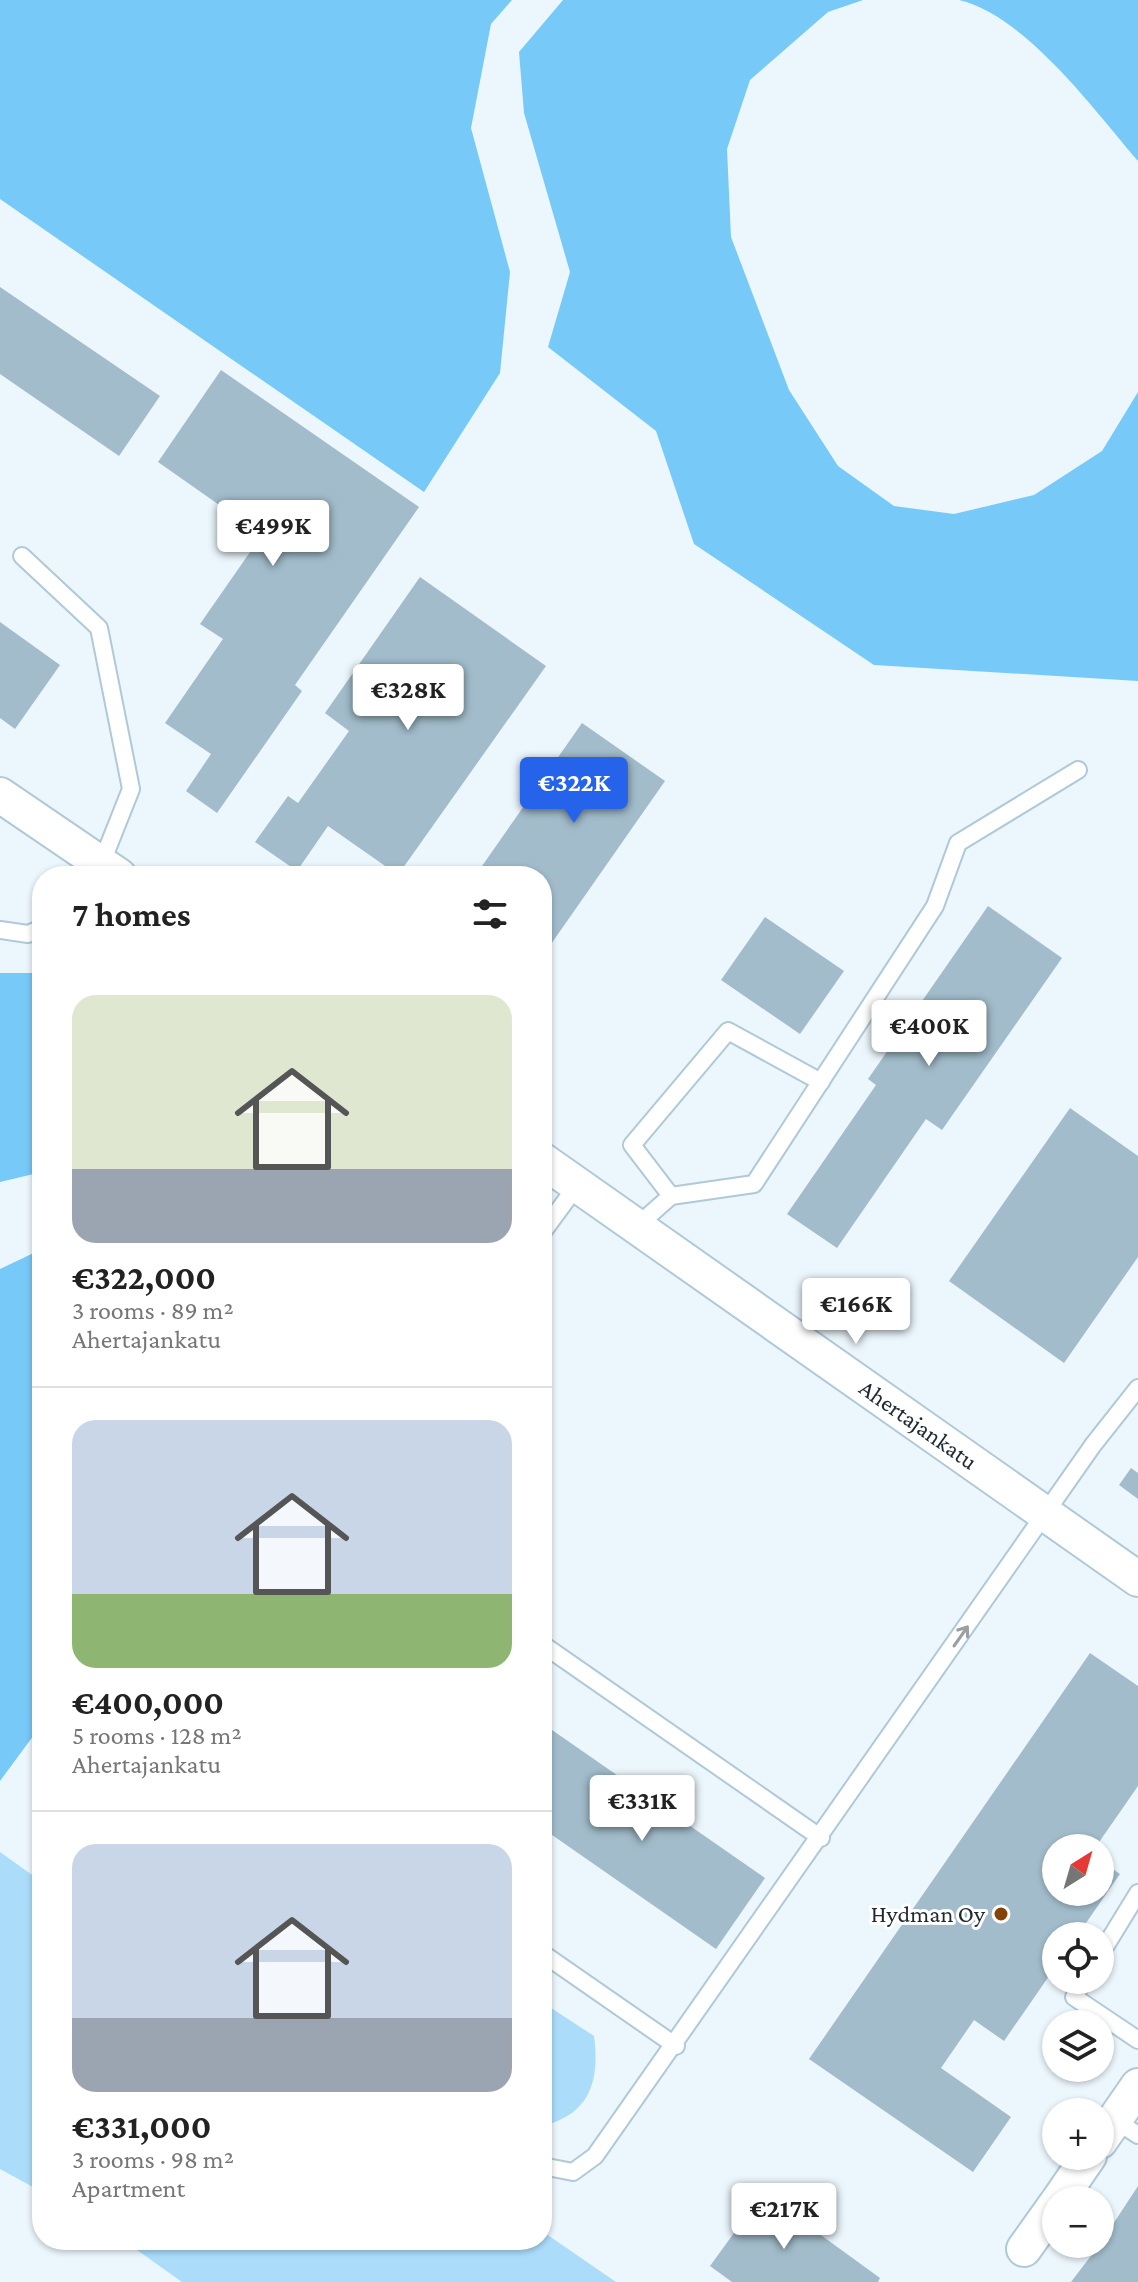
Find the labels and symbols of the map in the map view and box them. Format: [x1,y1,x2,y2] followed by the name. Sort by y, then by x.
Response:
[217,500,329,568] pin: €499K
[352,664,464,732] pin: €328K
[518,757,630,825] pin: €322K
[873,1000,985,1068] pin: €400K
[800,1278,912,1346] pin: €166K
[855,1374,983,1475] street label: Ahertajankatu
[953,1626,969,1648] one-way arrow
[586,1775,698,1843] pin: €331K
[1042,1834,1114,1906] north arrow
[871,1900,986,1927] place label: Hydman Oy
[992,1905,1010,1923] marker: Hydman Oy
[728,2183,840,2251] pin: €217K

